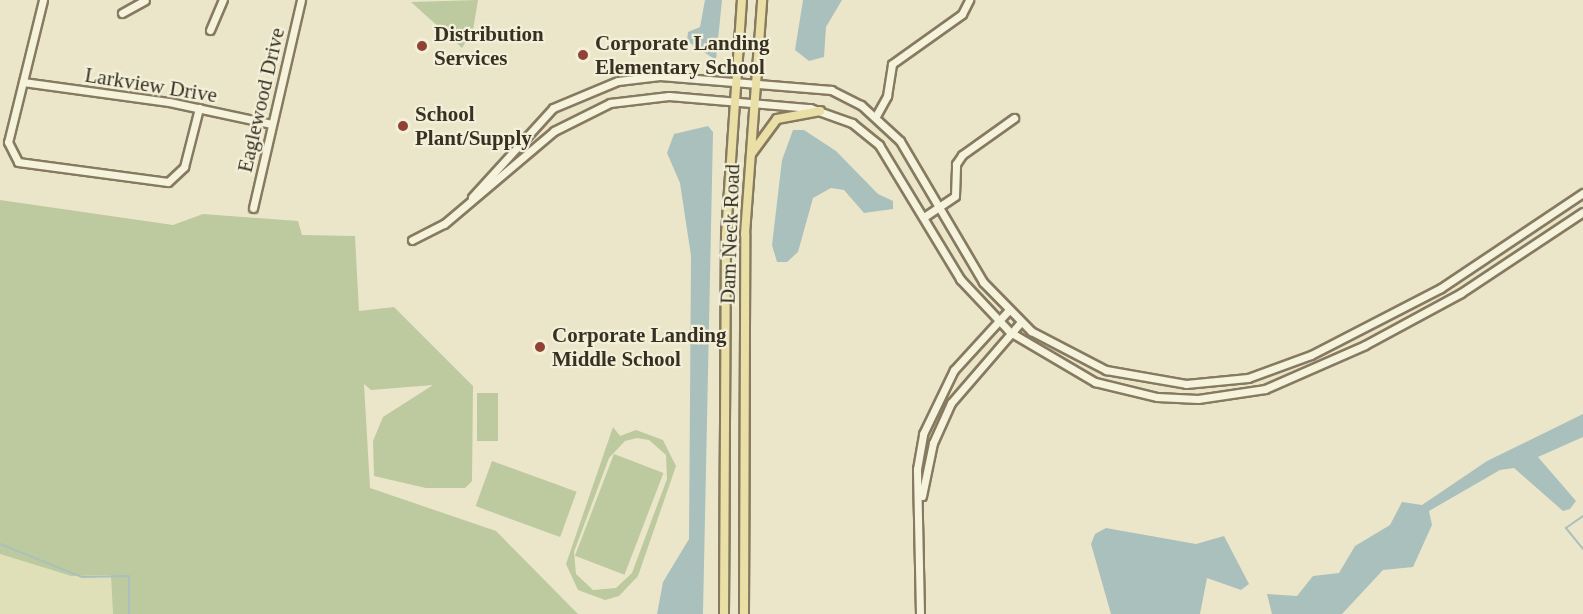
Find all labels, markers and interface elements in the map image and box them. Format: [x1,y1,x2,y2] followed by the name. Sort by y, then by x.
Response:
[434,21,544,71] place label: Distribution Services
[232,25,290,175] street label: Eaglewood Drive
[595,30,769,80] place label: Corporate Landing Elementary School
[415,39,429,53] marker: Distribution Services
[576,48,590,62] marker: Corporate Landing Elementary School
[83,62,219,108] street label: Larkview Drive
[415,101,532,151] place label: School Plant/Supply
[396,119,410,133] marker: School Plant/Supply
[715,164,745,304] street label: Dam Neck Road
[552,322,726,372] place label: Corporate Landing Middle School
[533,340,547,354] marker: Corporate Landing Middle School

